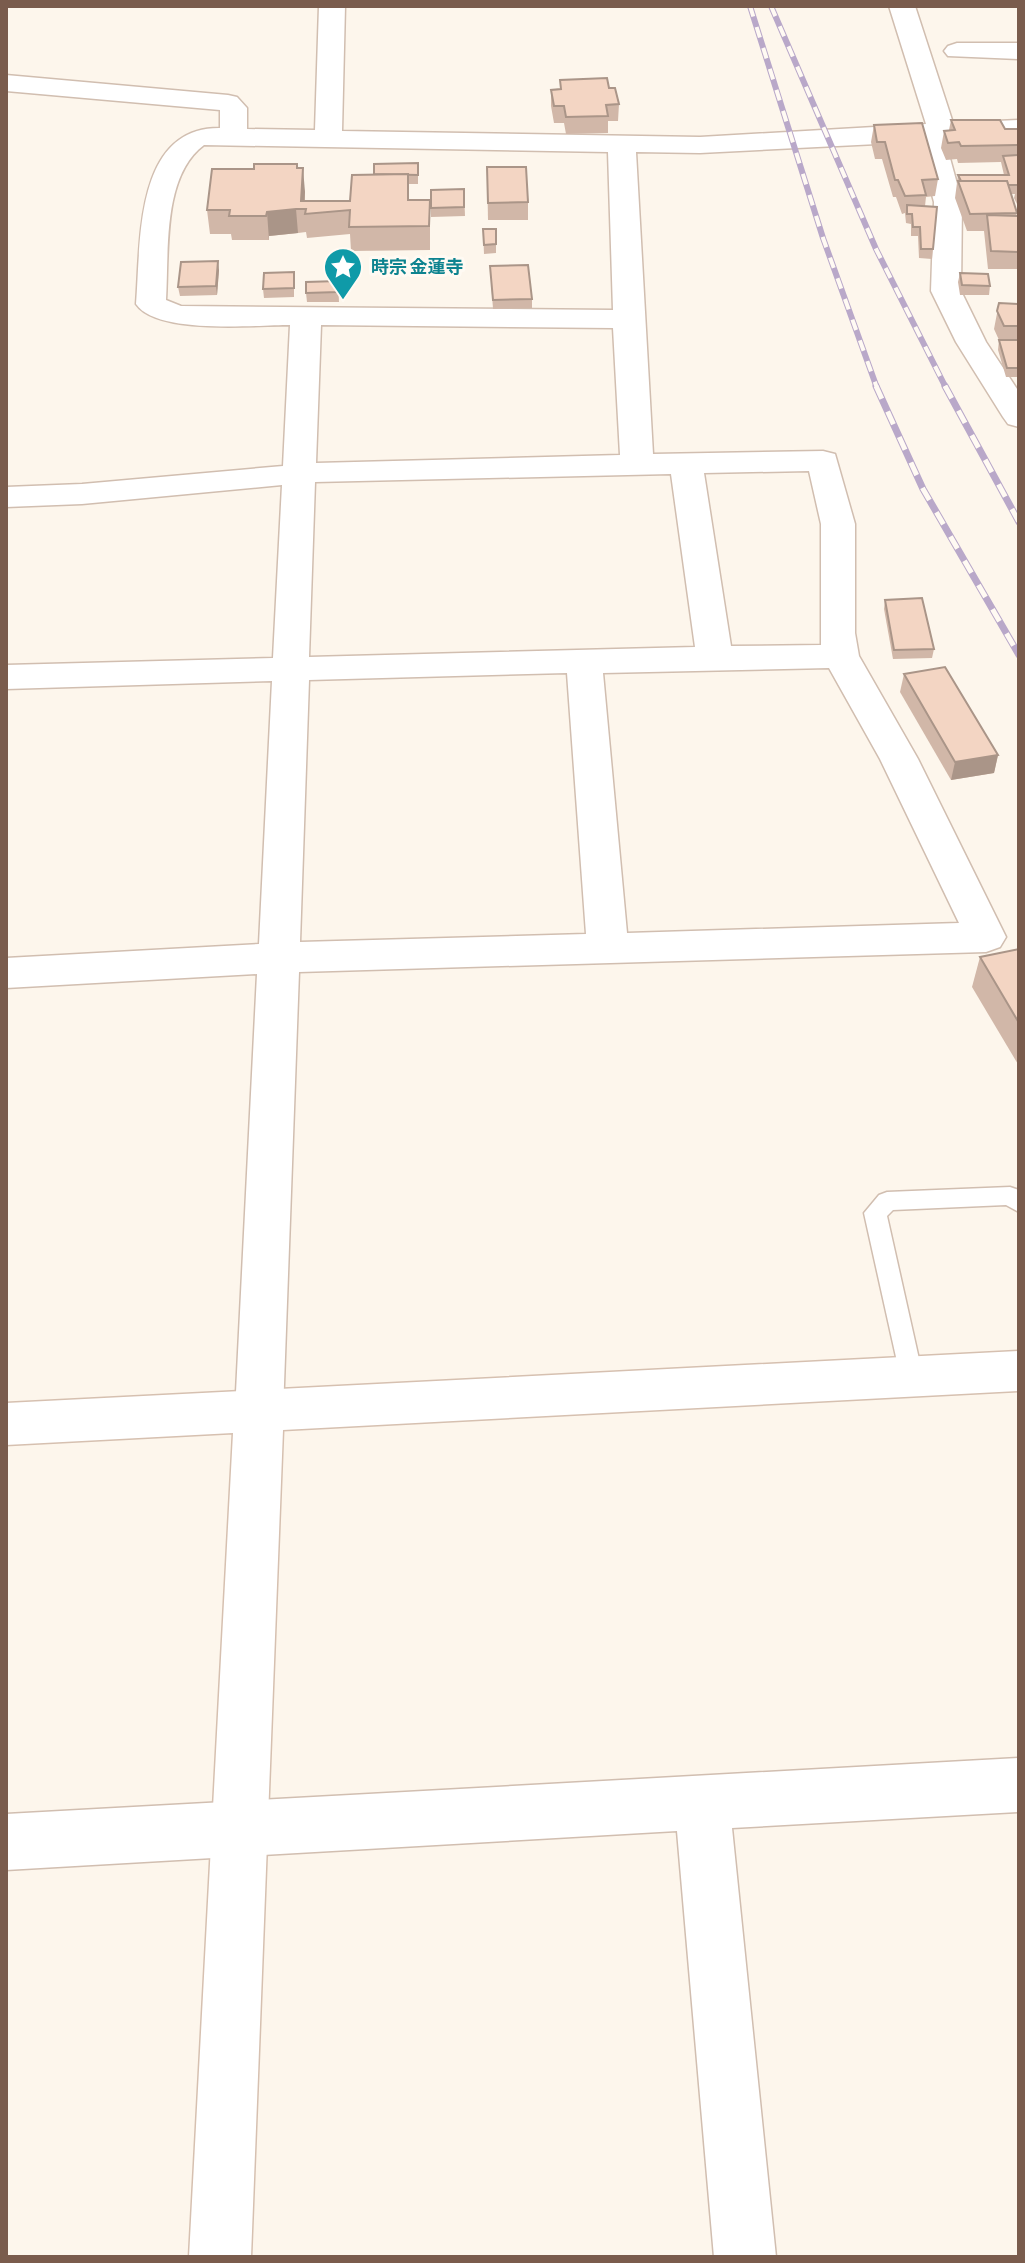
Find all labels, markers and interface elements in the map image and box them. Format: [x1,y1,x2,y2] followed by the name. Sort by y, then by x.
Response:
[322,246,364,301] place icon: 時宗 金蓮寺
[371,256,463,277] place label: 時宗 金蓮寺

